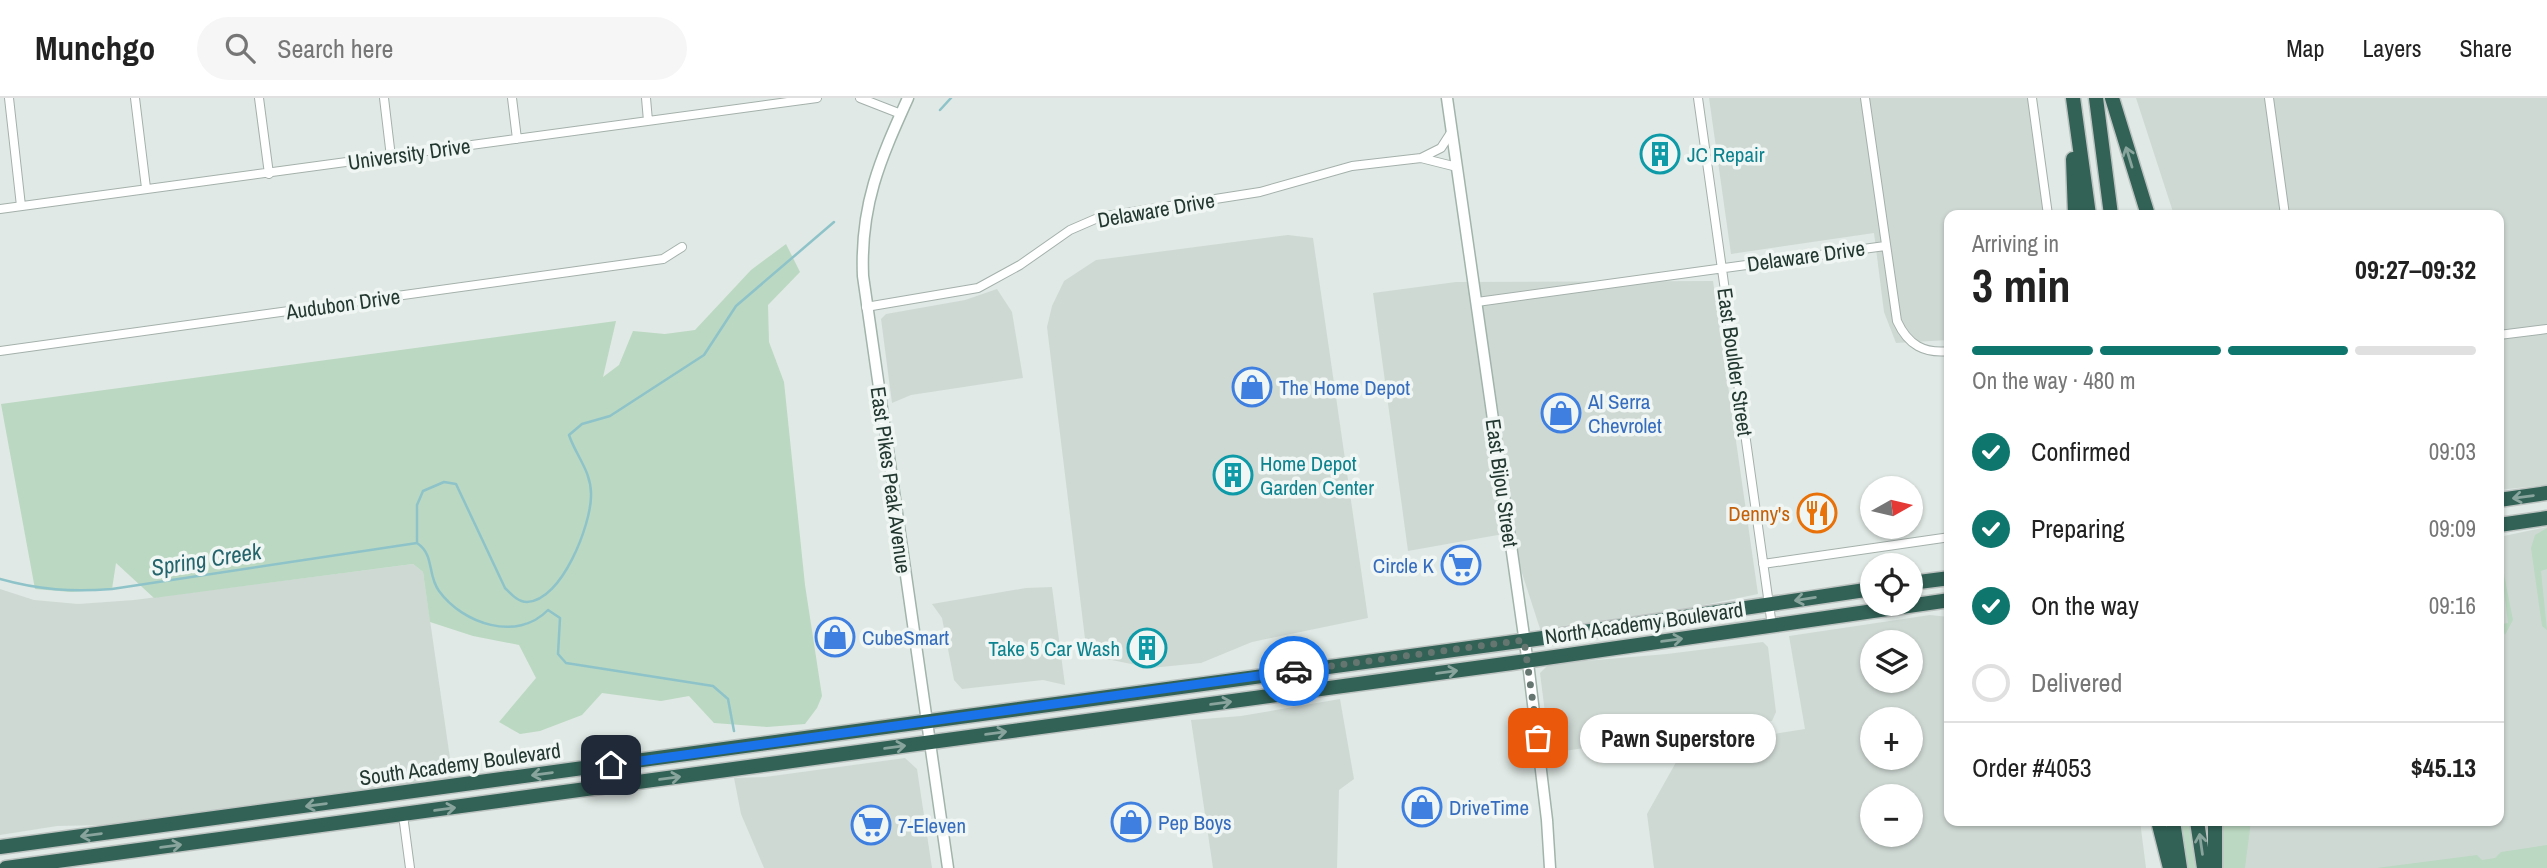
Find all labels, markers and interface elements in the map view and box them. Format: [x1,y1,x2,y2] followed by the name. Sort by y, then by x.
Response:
[197,17,687,80] search box
[35,26,155,70] text: Munchgo
[221,29,259,67] icon: search
[277,31,393,66] text: Search here
[2286,32,2324,64] text: Map
[2362,32,2421,64] text: Layers
[2459,32,2512,64] text: Share
[346,131,472,177] street label: University Drive
[1639,133,1681,175] building icon: JC Repair
[1687,140,1765,169] place label: JC Repair
[2122,146,2135,168] one-way arrow
[1095,185,1217,235] street label: Delaware Drive
[1972,228,2059,259] text: Arriving in
[1745,233,1867,279] street label: Delaware Drive
[2355,252,2476,287] text: 09:27–09:32
[1972,254,2071,316] text: 3 min
[283,282,402,326] street label: Audubon Drive
[1710,286,1760,438] street label: East Boulder Street
[1972,365,2136,396] text: On the way · 480 m
[1231,366,1273,408] shop icon: The Home Depot
[1279,373,1410,402] place label: The Home Depot
[864,385,918,575] street label: East Pikes Peak Avenue
[1587,387,1662,440] place label: Al Serra Chevrolet
[1540,392,1582,434] shop icon: Al Serra Chevrolet
[1479,417,1525,549] street label: East Bijou Street
[1972,433,2010,471] icon: check
[2031,434,2131,469] text: Confirmed
[2429,436,2476,467] text: 09:03
[1260,449,1374,502] place label: Home Depot Garden Center
[1212,454,1254,496] building icon: Home Depot Garden Center
[1860,476,1923,539] north arrow
[1860,476,1923,847] map controls
[2512,490,2535,503] one-way arrow
[1796,492,1838,534] restaurant icon: Denny's
[1728,499,1790,528] place label: Denny's
[1972,510,2010,548] icon: check
[2031,511,2125,546] text: Preparing
[2429,513,2476,544] text: 09:09
[149,535,265,583] water label: Spring Creek
[1440,544,1482,586] supermarket icon: Circle K
[1373,551,1434,580] place label: Circle K
[1860,553,1923,616] button: locate
[1972,587,2010,625] icon: check
[2031,588,2139,623] text: On the way
[2429,590,2476,621] text: 09:16
[1794,593,1817,606] one-way arrow
[1543,595,1745,651] street label: North Academy Boulevard
[814,616,856,658] shop icon: CubeSmart
[862,623,949,652] place label: CubeSmart
[1126,627,1168,669] building icon: Take 5 Car Wash
[1860,630,1923,693] button: layers
[988,634,1120,663] place label: Take 5 Car Wash
[1660,634,1683,647] one-way arrow
[1259,636,1329,706] courier
[1275,652,1313,690] icon: car
[1435,665,1458,678] one-way arrow
[2031,665,2122,700] text: Delivered
[1209,696,1232,709] one-way arrow
[1860,707,1923,770] button: +
[1508,708,1568,768] pin
[1580,714,1776,762] callout: Pawn Superstore
[1519,719,1557,757] icon: bag
[1601,723,1755,754] text: Pawn Superstore
[984,727,1007,740] one-way arrow
[581,735,641,795] pin
[357,736,563,792] street label: South Academy Boulevard
[884,740,906,753] one-way arrow
[592,746,630,784] icon: home
[1972,750,2092,785] text: Order #4053
[2411,750,2476,785] text: $45.13
[531,768,554,781] one-way arrow
[658,771,681,784] one-way arrow
[1860,784,1923,847] button: −
[1401,786,1443,828] shop icon: DriveTime
[1449,793,1529,822] place label: DriveTime
[305,799,328,812] one-way arrow
[1110,801,1152,843] shop icon: Pep Boys
[433,802,456,815] one-way arrow
[850,804,892,846] supermarket icon: 7-Eleven
[1158,808,1232,837] place label: Pep Boys
[898,811,966,840] place label: 7-Eleven
[80,829,103,842] one-way arrow
[2194,833,2207,856] one-way arrow
[159,840,182,853] one-way arrow

